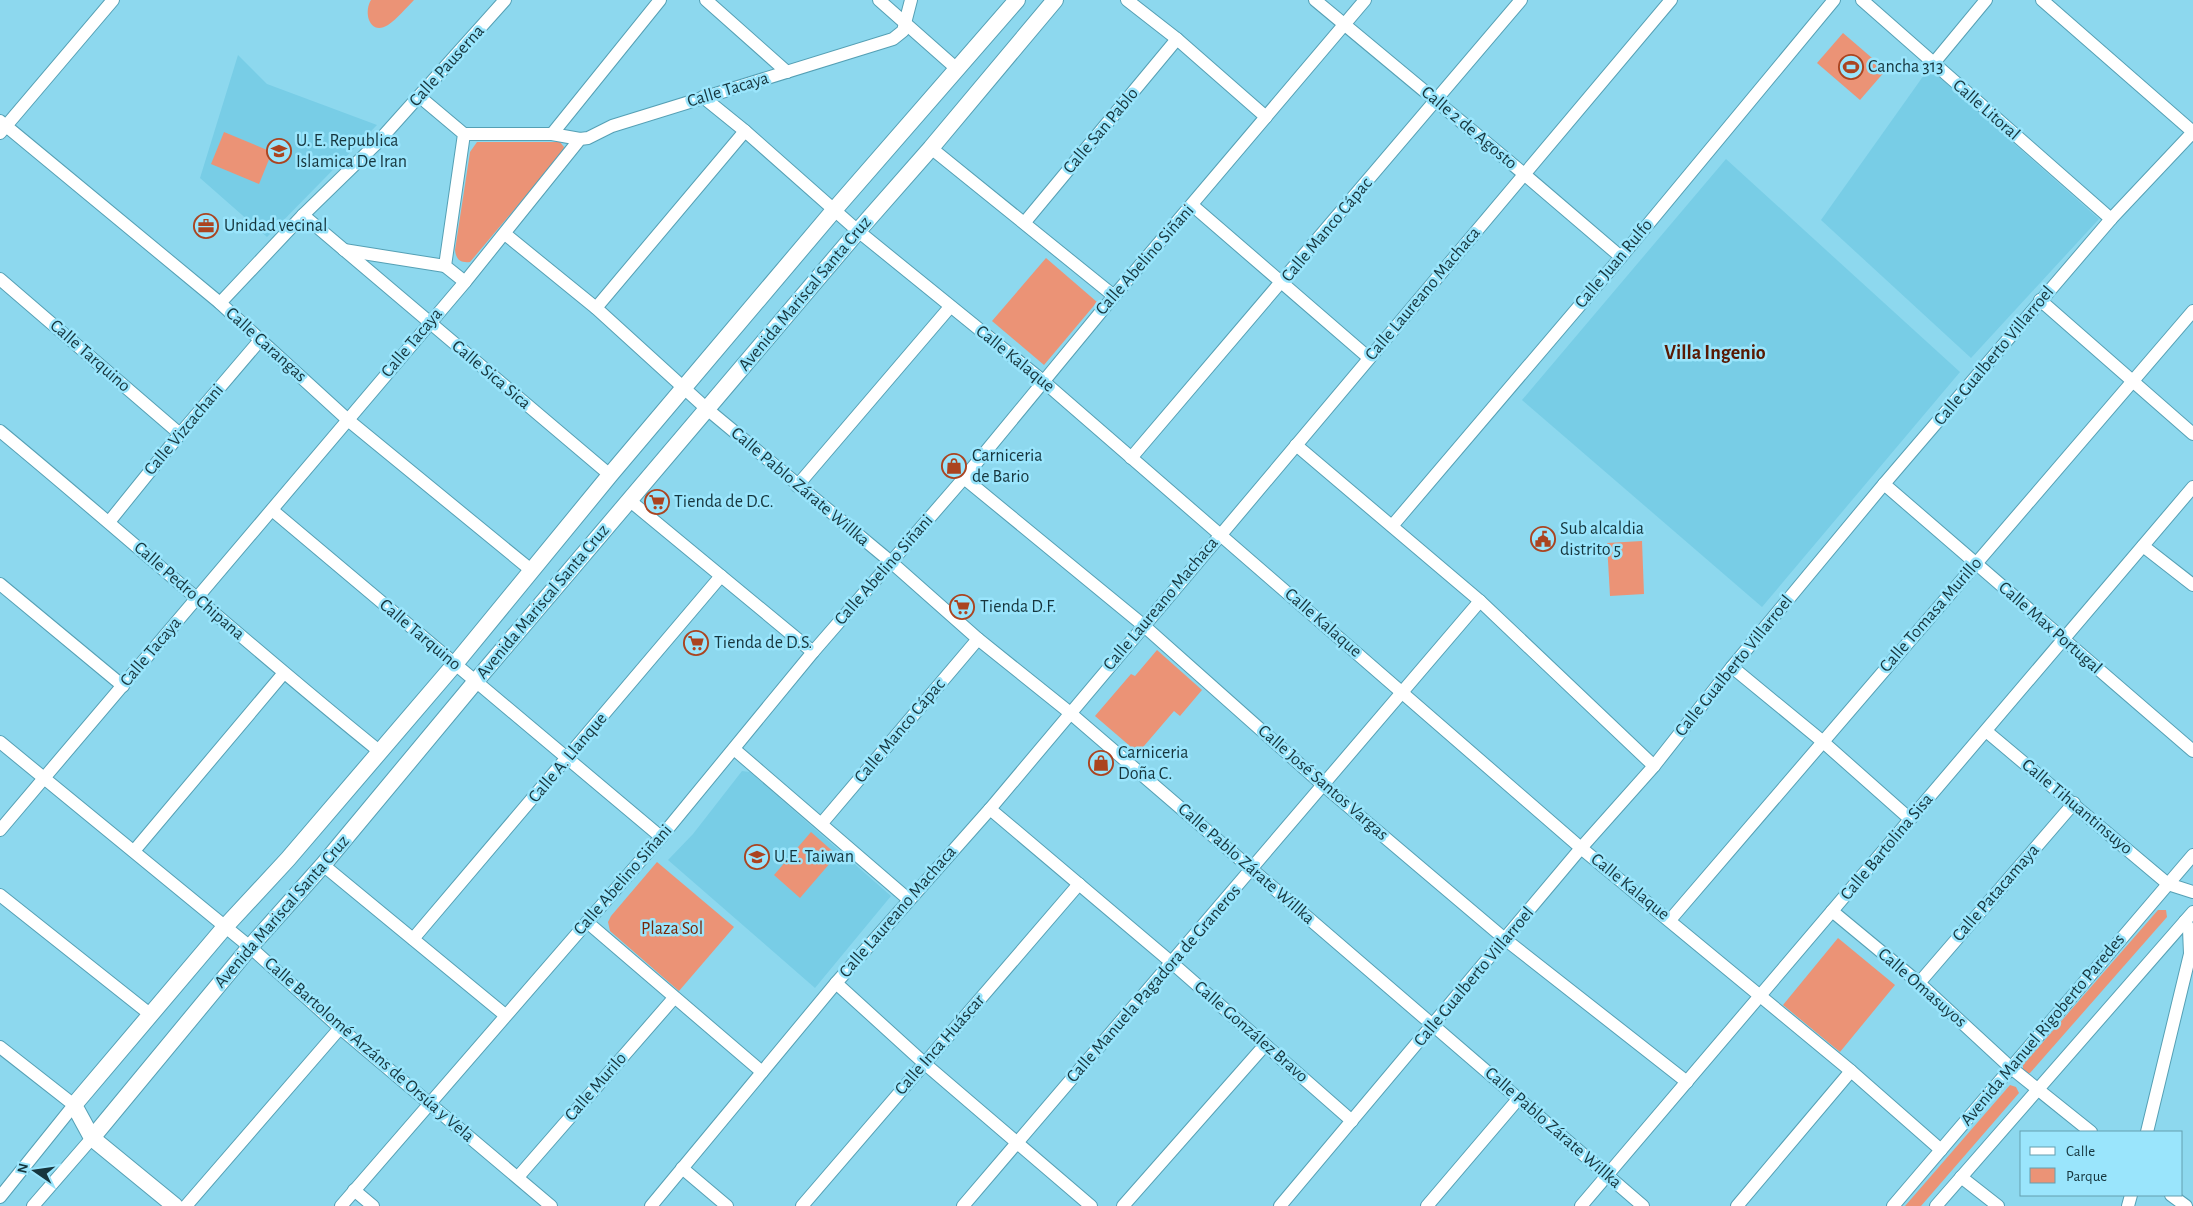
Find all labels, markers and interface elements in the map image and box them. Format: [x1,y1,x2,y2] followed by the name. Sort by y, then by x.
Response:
[406,22,488,110] street label: Calle Pauserna
[1838,54,1864,80] sports icon: Cancha 313
[1868,58,1943,76] place label: Cancha 313
[685,69,771,111] street label: Calle Tacaya
[1949,76,2023,144] street label: Calle Litoral
[1418,83,1520,173] street label: Calle 2 de Agosto
[1060,84,1142,177] street label: Calle San Pablo
[296,132,407,171] place label: U. E. Republica Islamica De Iran
[266,138,292,164] school or university icon: U. E. Republica Islamica De Iran
[1278,174,1376,286] street label: Calle Manco Cápac
[1092,201,1198,319] street label: Calle Abelino Siñani
[193,213,219,239] office icon: Unidad vecinal
[735,213,875,375] street label: Avenida Mariscal Santa Cruz
[1572,216,1656,312] street label: Calle Juan Rulfo
[224,217,327,235] place label: Unidad vecinal
[1362,224,1484,364] street label: Calle Laureano Machaca
[1931,283,2057,429] street label: Calle Gualberto Villarroel
[222,304,310,386] street label: Calle Carangas
[378,305,446,381] street label: Calle Tacaya
[46,316,134,396] street label: Calle Tarquino
[972,322,1058,396] street label: Calle Kalaque
[448,337,534,413] street label: Calle Sica Sica
[1664,343,1766,363] district label: Villa Ingenio
[141,381,227,479] street label: Calle Vizcachani
[727,424,873,550] street label: Calle Pablo Zárate Willka
[972,447,1043,486] place label: Carniceria de Bario
[941,453,967,479] shop icon: Carniceria de Bario
[644,489,670,515] supermarket icon: Tienda de D.C.
[674,493,774,511] place label: Tienda de D.C.
[831,511,937,629] street label: Calle Abelino Siñani
[1560,520,1644,559] place label: Sub alcaldia distrito 5
[473,521,613,683] street label: Avenida Mariscal Santa Cruz
[1530,526,1556,552] public building icon: Sub alcaldia distrito 5
[1100,534,1222,674] street label: Calle Laureano Machaca
[130,538,248,644] street label: Calle Pedro Chipana
[1876,554,1986,676] street label: Calle Tomasa Murillo
[1995,578,2105,678] street label: Calle Max Portugal
[1281,585,1365,661] street label: Calle Kalaque
[1672,592,1796,740] street label: Calle Gualberto Villarroel
[949,594,975,620] supermarket icon: Tienda D.F.
[376,596,464,674] street label: Calle Tarquino
[980,598,1056,616] place label: Tienda D.F.
[117,614,185,690] street label: Calle Tacaya
[683,630,709,656] supermarket icon: Tienda de D.S.
[714,634,812,652] place label: Tienda de D.S.
[851,675,949,787] street label: Calle Manco Cápac
[525,710,611,806] street label: Calle A. Llanque
[1254,722,1392,844] street label: Calle José Santos Vargas
[1118,744,1189,783] place label: Carniceria Doña C.
[1088,750,1114,776] shop icon: Carniceria Doña C.
[2018,756,2136,858] street label: Calle Tihuantinsuyo
[1837,790,1937,904] street label: Calle Bartolina Sisa
[1174,800,1318,928] street label: Calle Pablo Zárate Willka
[570,821,676,939] street label: Calle Abelino Siñani
[211,832,353,992] street label: Avenida Mariscal Santa Cruz
[1949,841,2043,945] street label: Calle Patacamaya
[836,843,960,981] street label: Calle Laureano Machaca
[744,844,770,870] school or university icon: U.E. Taiwan
[774,848,854,866] place label: U.E. Taiwan
[1587,850,1673,924] street label: Calle Kalaque
[1064,882,1244,1086] street label: Calle Manuela Pagadora de Graneros
[1411,904,1537,1050] street label: Calle Gualberto Villarroel
[641,920,703,938] park label: Plaza Sol
[1958,931,2128,1129] street label: Avenida Manuel Rigoberto Paredes
[1874,945,1970,1031] street label: Calle Omasuyos
[261,954,477,1146] street label: Calle Bartolomé Arzáns de Orsúa y Vela
[1191,978,1312,1086] street label: Calle González Bravo
[892,991,989,1099] street label: Calle Inca Huáscar
[562,1049,630,1125] street label: Calle Murilo
[1481,1064,1625,1192] street label: Calle Pablo Zárate Willka
[2020,1131,2183,1196] legend
[2066,1144,2095,1159] text: Calle
[10,1146,60,1196] north arrow
[15,1162,31,1175] text: N
[2066,1169,2107,1184] text: Parque

